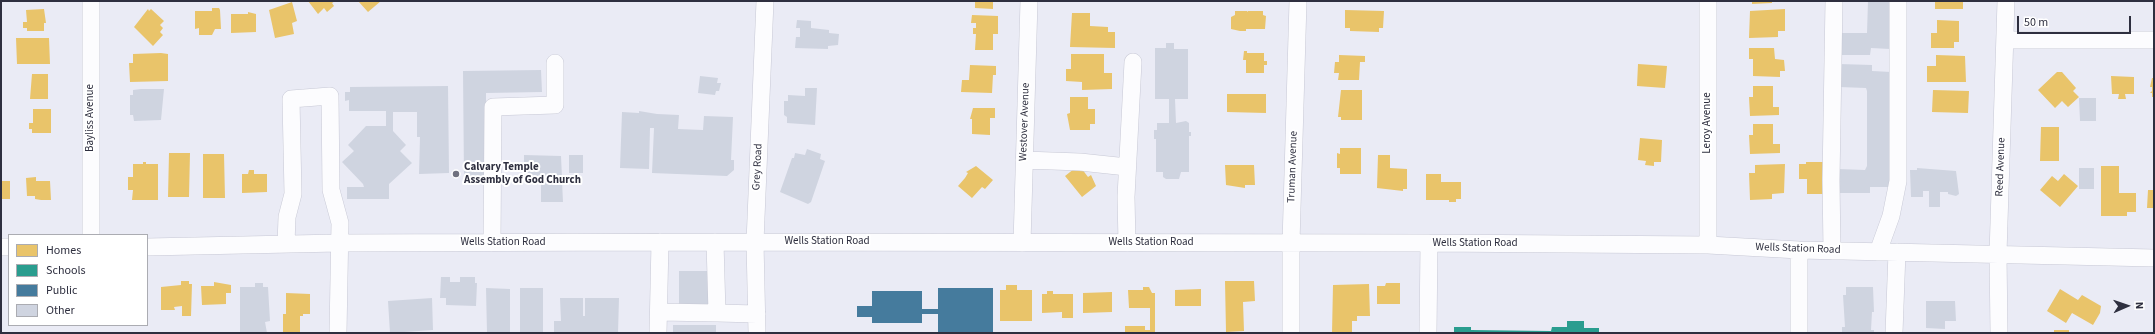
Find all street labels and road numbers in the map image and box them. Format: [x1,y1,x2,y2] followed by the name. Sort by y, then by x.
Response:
[1017,83,1033,161] street label: Westover Avenue
[84,84,98,152] street label: Bayliss Avenue
[1701,92,1715,154] street label: Leroy Avenue
[1285,131,1301,203] street label: Truman Avenue
[1993,137,2009,197] street label: Reed Avenue
[750,143,766,191] street label: Grey Road
[784,235,870,249] street label: Wells Station Road
[460,236,546,250] street label: Wells Station Road
[1108,236,1194,250] street label: Wells Station Road
[1432,237,1518,251] street label: Wells Station Road
[1755,241,1841,257] street label: Wells Station Road

